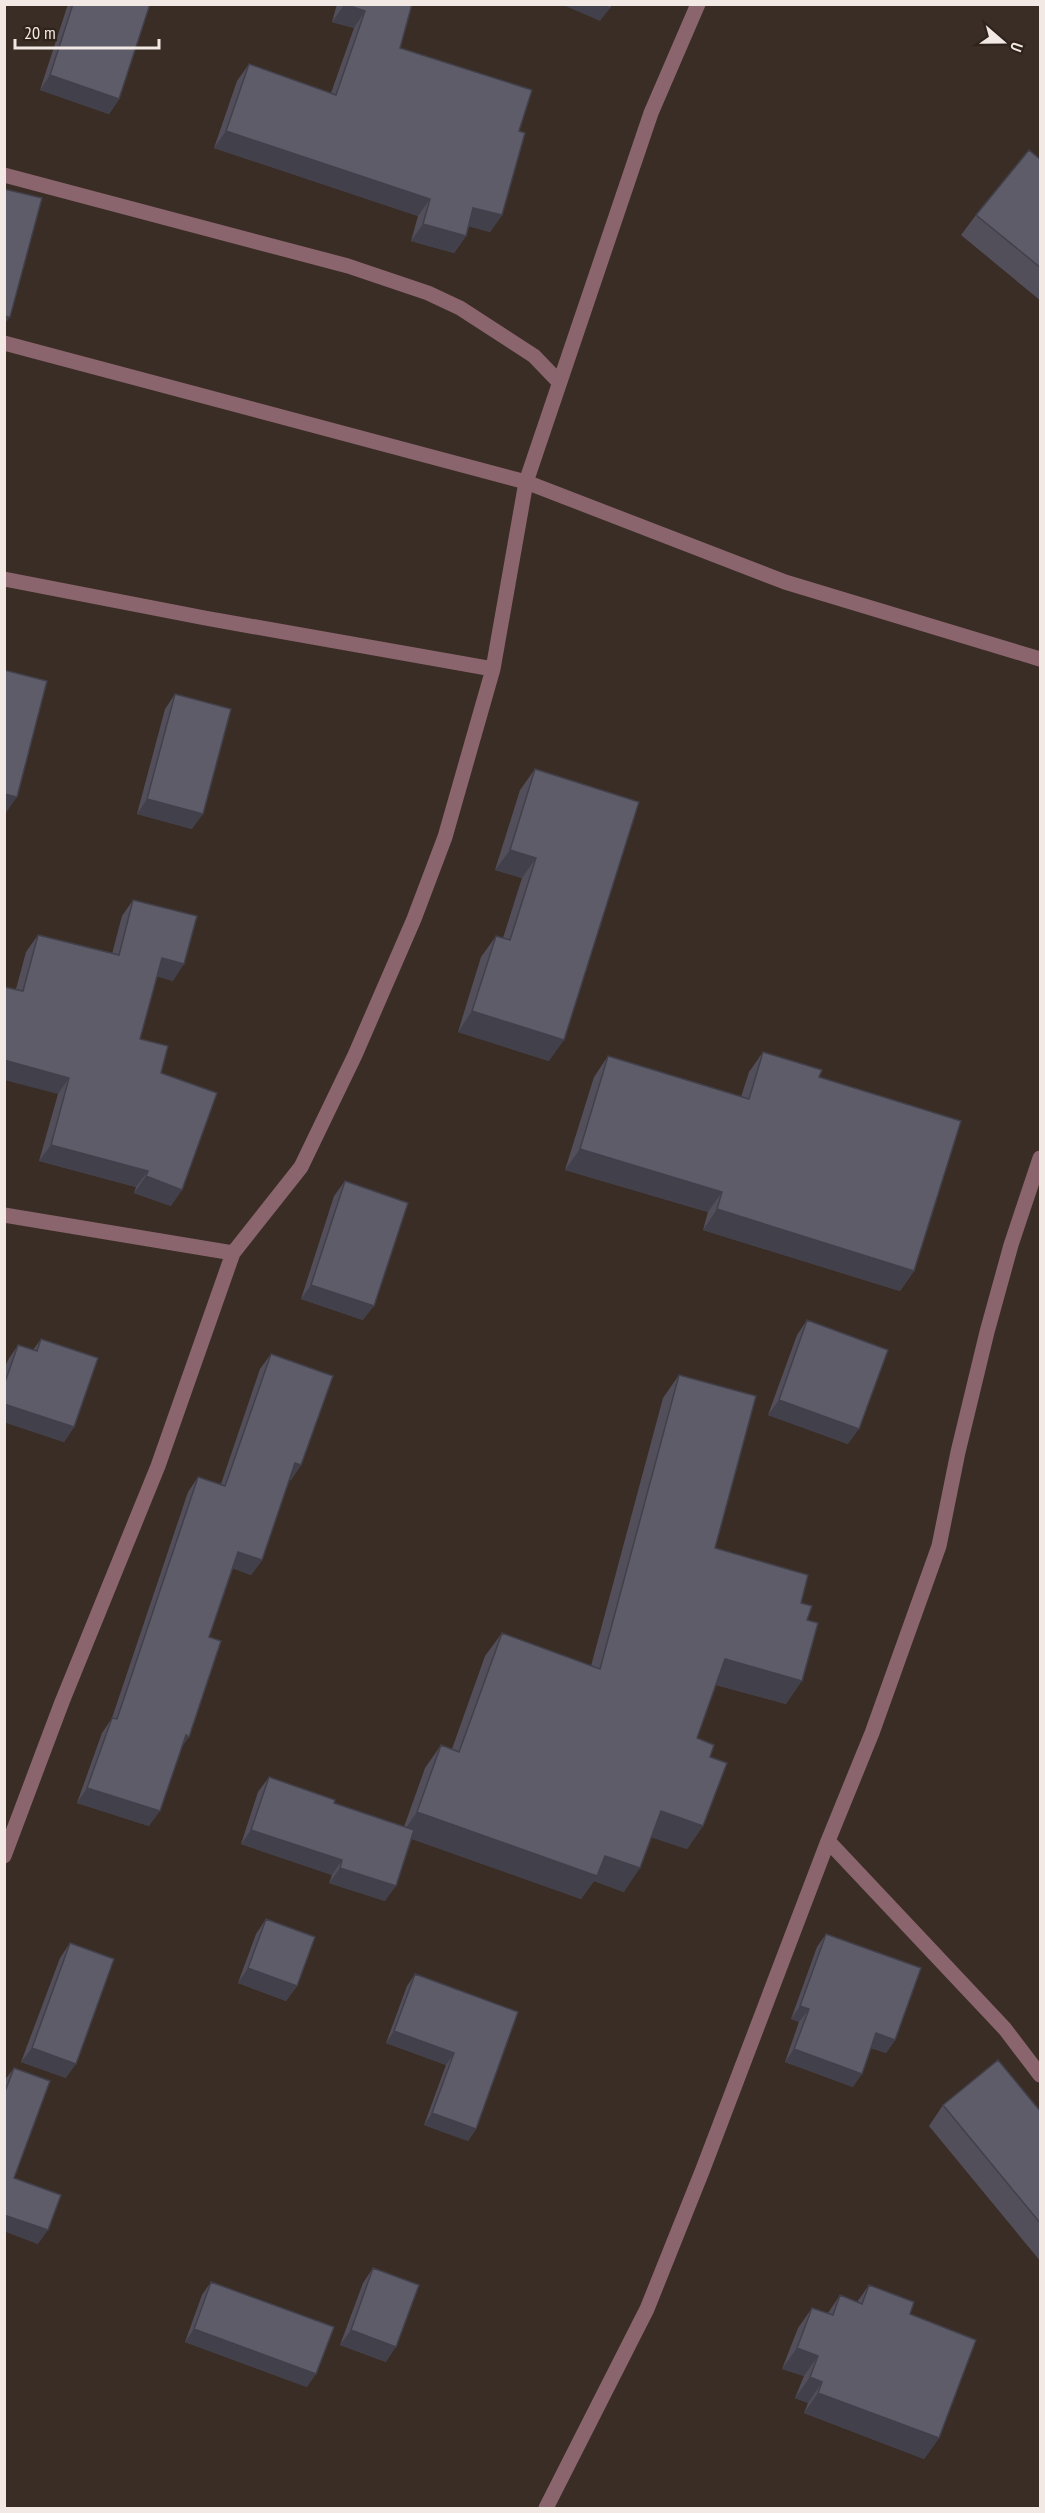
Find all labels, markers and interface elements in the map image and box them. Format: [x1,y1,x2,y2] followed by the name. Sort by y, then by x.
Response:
[15,12,159,50] scale bar
[973,12,1033,72] north arrow
[24,21,56,44] text: 20 m
[1006,40,1028,54] text: U

